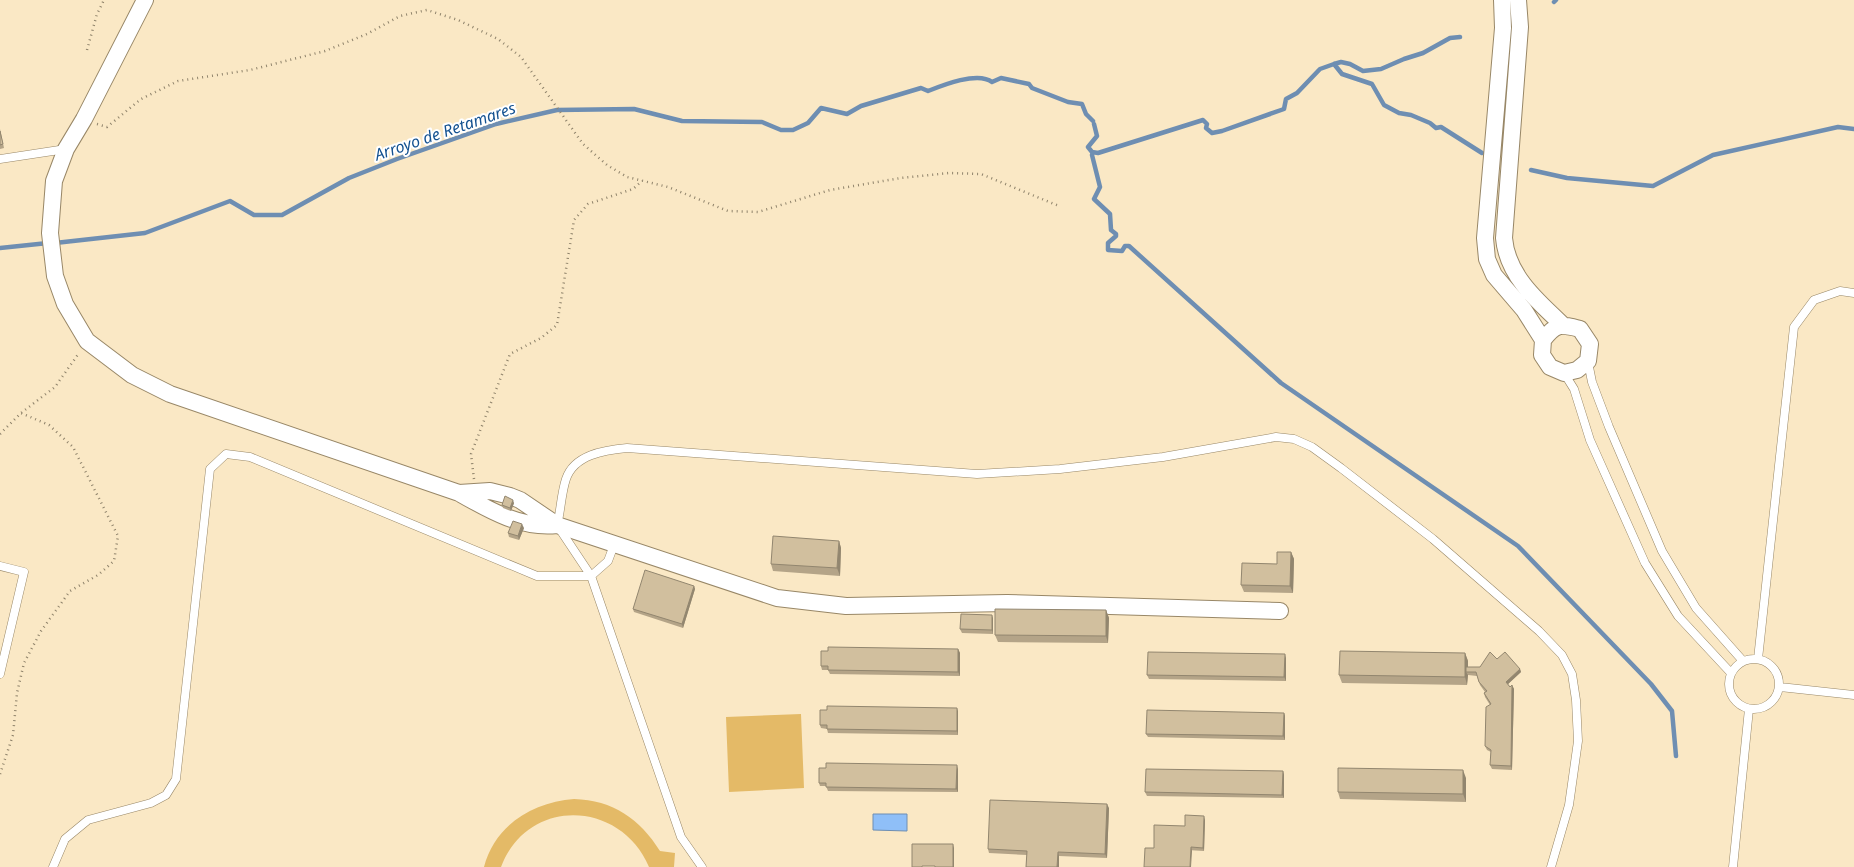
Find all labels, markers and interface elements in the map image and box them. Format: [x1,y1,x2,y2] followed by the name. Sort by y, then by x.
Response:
[371,97,519,166] water label: Arroyo de Retamares

